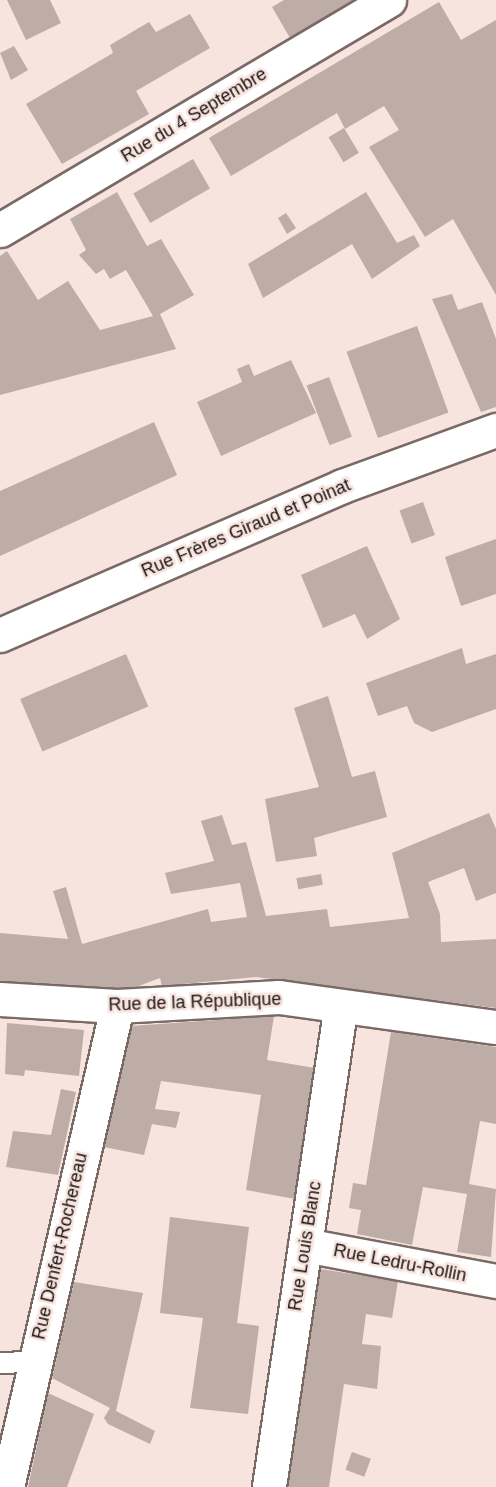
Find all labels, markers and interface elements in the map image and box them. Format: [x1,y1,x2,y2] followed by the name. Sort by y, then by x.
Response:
[117,63,271,167] street label: Rue du 4 Septembre
[138,474,354,582] street label: Rue Frères Giraud et Poinat
[108,988,282,1016] street label: Rue de la République
[28,1150,92,1342] street label: Rue Denfert-Rochereau
[284,1180,326,1312] street label: Rue Louis Blanc
[332,1240,468,1286] street label: Rue Ledru-Rollin

